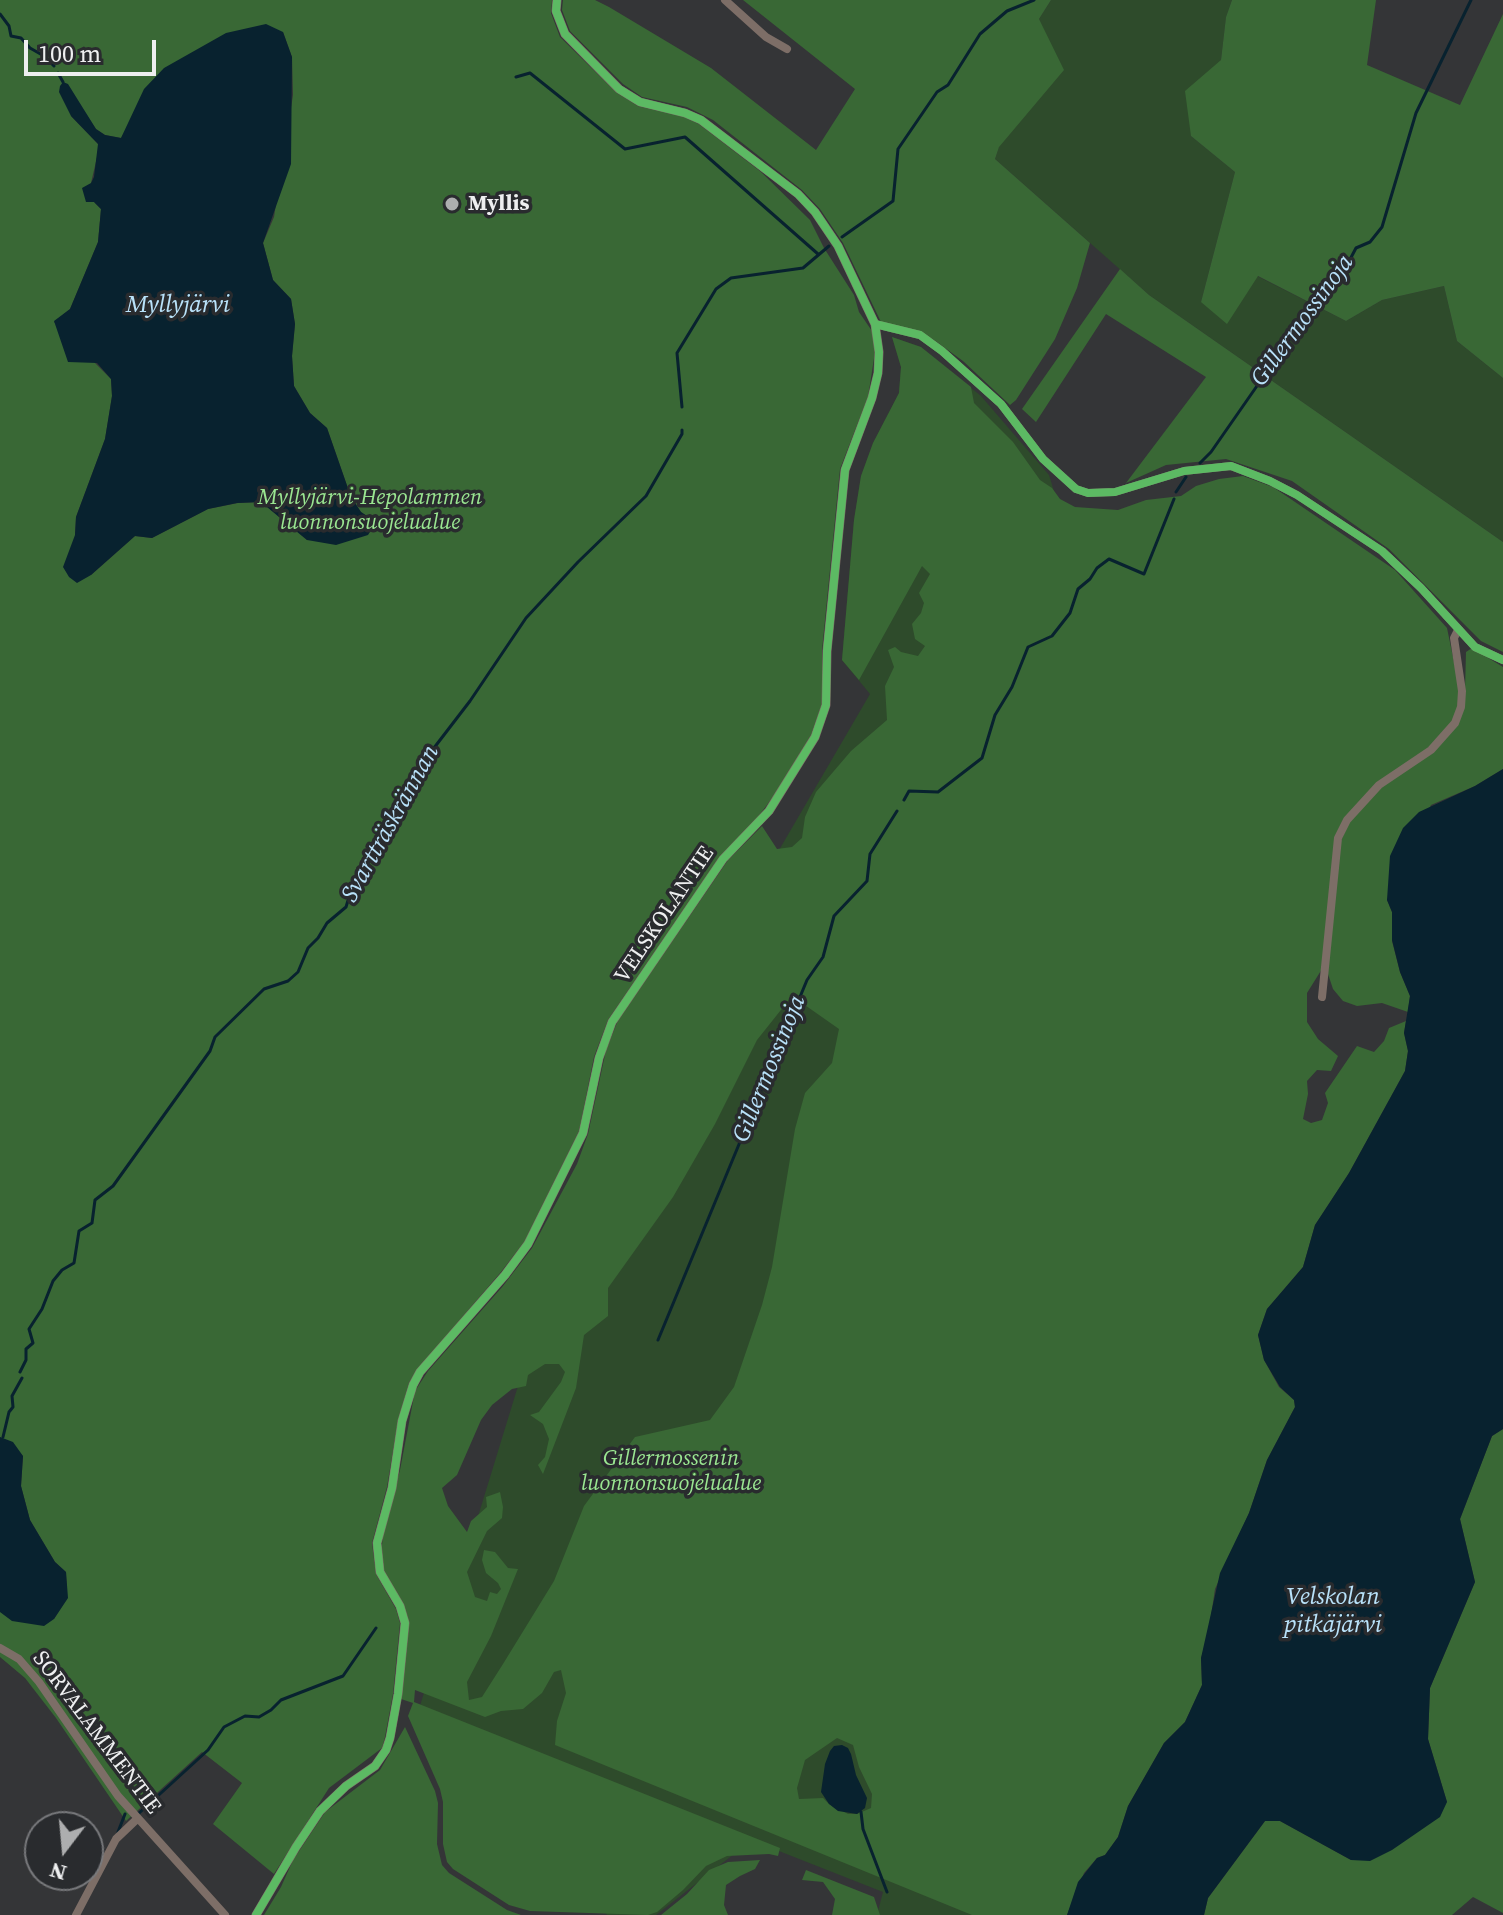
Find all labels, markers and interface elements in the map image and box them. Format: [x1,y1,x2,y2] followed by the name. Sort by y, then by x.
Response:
[28,24,160,74] scale bar
[38,37,101,70] text: 100 m
[468,191,529,217] place label: Myllis
[443,195,461,213] marker: Myllis
[1246,250,1360,392] water label: Gillermossinoja
[126,292,230,320] water label: Myllyjärvi
[258,485,482,536] park label: Myllyjärvi-Hepolammen luonnonsuojelualue
[336,741,446,907] water label: Svartträskrännan
[610,842,720,988] street label: VELSKOLANTIE
[728,992,812,1146] water label: Gillermossinoja
[581,1446,761,1498] park label: Gillermossenin luonnonsuojelualue
[1284,1584,1382,1640] water label: Velskolan pitkäjärvi
[26,1646,166,1820] street label: SORVALAMMENTIE
[24,1811,104,1891] north arrow
[46,1856,70,1889] text: N

